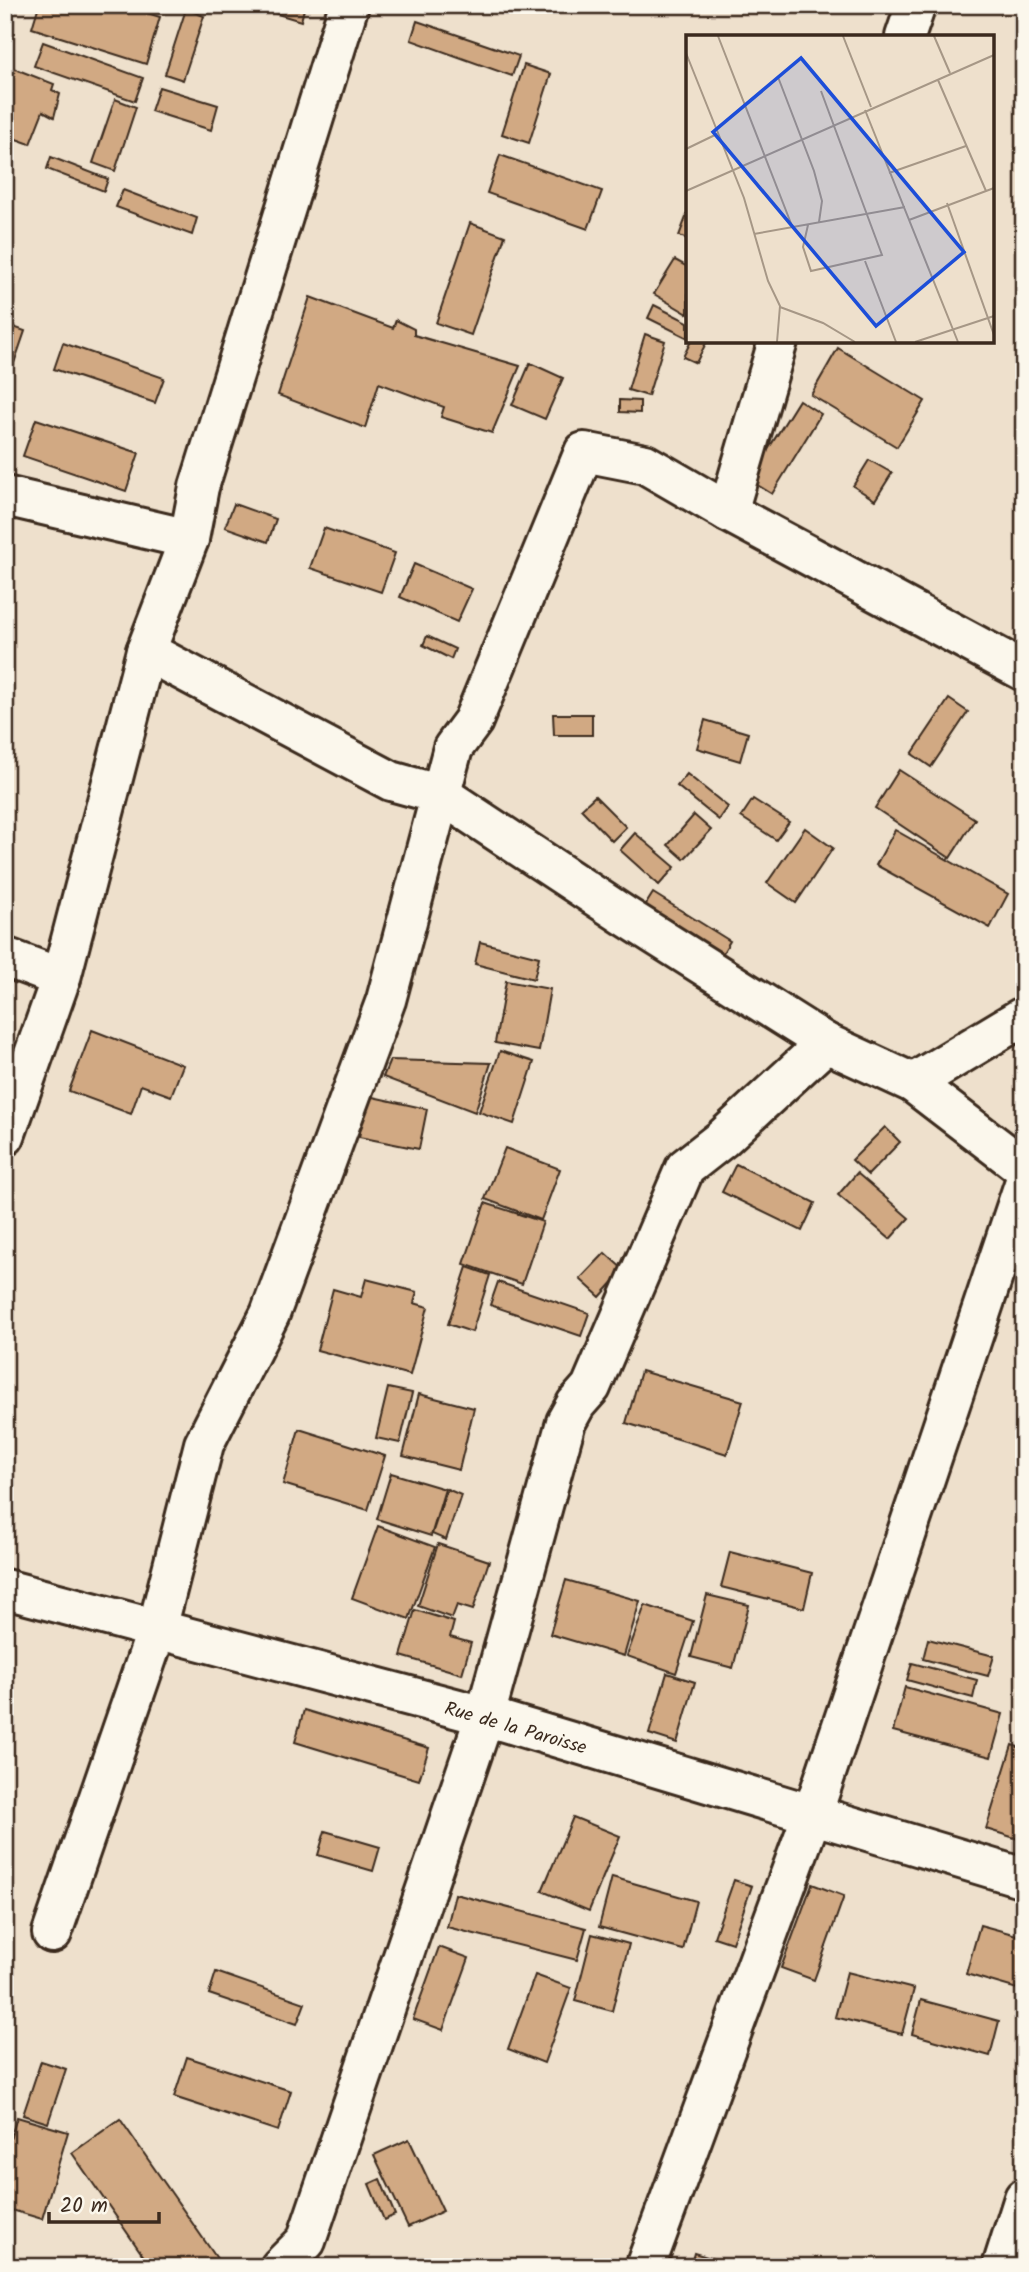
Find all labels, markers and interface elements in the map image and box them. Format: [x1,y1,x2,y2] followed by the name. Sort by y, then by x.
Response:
[686,35,994,343] inset map
[441,1694,590,1764] street label: Rue de la Paroisse
[49,2181,159,2225] scale bar
[60,2190,108,2223] text: 20 m

